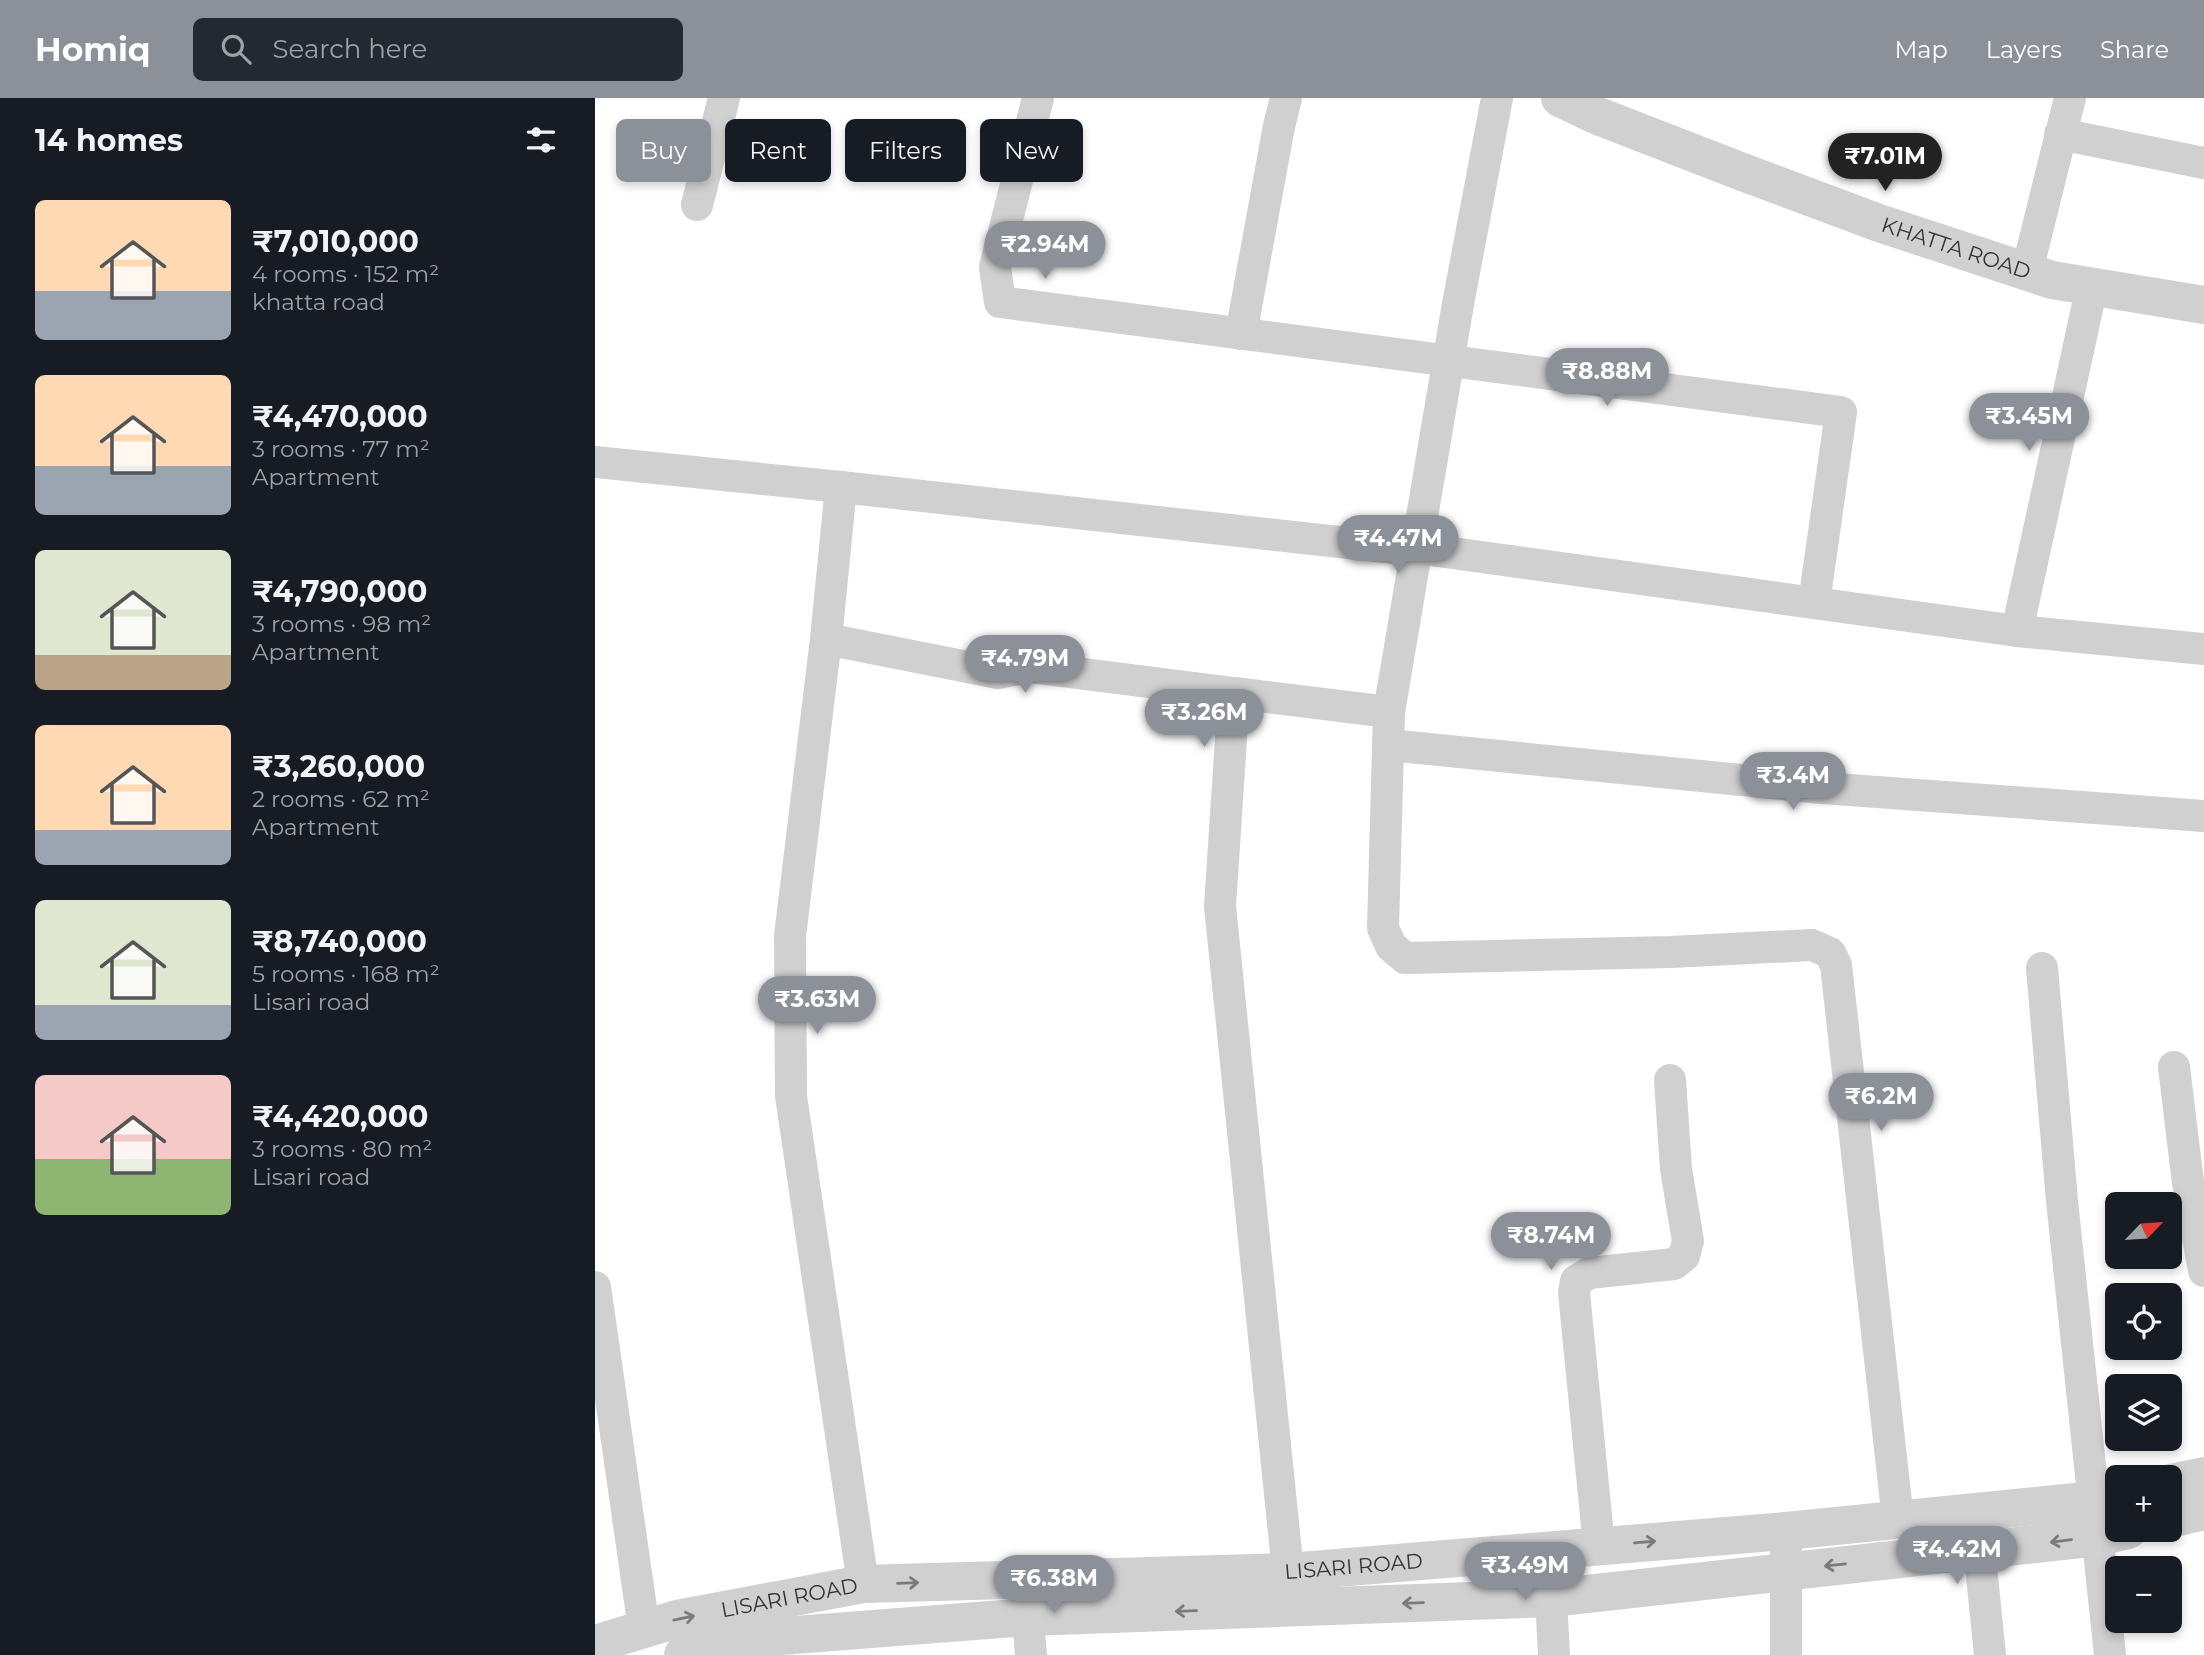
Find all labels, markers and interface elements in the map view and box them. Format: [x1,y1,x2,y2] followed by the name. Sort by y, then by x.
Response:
[193,18,683,81] search box
[35,29,151,69] text: Homiq
[217,30,255,68] icon: search
[273,33,427,65] text: Search here
[1894,35,1948,64] text: Map
[1986,35,2062,64] text: Layers
[2100,35,2169,64] text: Share
[616,119,711,182] chip: Buy
[725,119,831,182] chip: Rent
[845,119,966,182] chip: Filters
[980,119,1083,182] chip: New
[522,121,560,159] icon: filters
[35,122,183,159] text: 14 homes
[1828,134,1942,193] pin: ₹7.01M
[1844,142,1926,170] text: ₹7.01M
[1879,212,2034,284] street label: KHATTA ROAD
[988,222,1102,281] pin: ₹2.94M
[252,223,419,260] text: ₹7,010,000
[91,228,175,312] icon: home
[1001,230,1089,258] text: ₹2.94M
[252,260,439,288] text: 4 rooms · 152 m²
[252,288,385,316] text: khatta road
[1550,348,1664,408] pin: ₹8.88M
[1562,357,1652,385] text: ₹8.88M
[1972,394,2086,453] pin: ₹3.45M
[252,398,428,435] text: ₹4,470,000
[1985,402,2073,430] text: ₹3.45M
[91,403,175,487] icon: home
[252,435,430,463] text: 3 rooms · 77 m²
[252,463,380,491] text: Apartment
[1341,516,1455,575] pin: ₹4.47M
[1353,524,1443,552] text: ₹4.47M
[252,573,427,610] text: ₹4,790,000
[91,578,175,662] icon: home
[252,610,431,638] text: 3 rooms · 98 m²
[968,636,1082,695] pin: ₹4.79M
[252,638,380,666] text: Apartment
[981,644,1069,672] text: ₹4.79M
[1147,690,1261,749] pin: ₹3.26M
[1161,698,1247,726] text: ₹3.26M
[252,748,425,785] text: ₹3,260,000
[1744,752,1842,812] pin: ₹3.4M
[91,753,175,837] icon: home
[1756,761,1830,789] text: ₹3.4M
[252,785,430,813] text: 2 rooms · 62 m²
[252,813,380,841] text: Apartment
[252,923,427,960] text: ₹8,740,000
[91,928,175,1012] icon: home
[252,960,440,988] text: 5 rooms · 168 m²
[760,976,874,1036] pin: ₹3.63M
[774,985,860,1013] text: ₹3.63M
[252,988,370,1016] text: Lisari road
[1832,1074,1930,1133] pin: ₹6.2M
[1845,1082,1917,1110] text: ₹6.2M
[252,1098,428,1135] text: ₹4,420,000
[91,1103,175,1187] icon: home
[252,1135,432,1163] text: 3 rooms · 80 m²
[252,1163,370,1191] text: Lisari road
[2105,1192,2182,1269] north arrow
[2105,1192,2182,1633] map controls
[1494,1212,1608,1272] pin: ₹8.74M
[1507,1221,1595,1249] text: ₹8.74M
[2105,1283,2182,1360] button: locate
[2105,1374,2182,1451] button: layers
[2105,1465,2182,1542] button: +
[1900,1526,2014,1586] pin: ₹4.42M
[1633,1535,1656,1548] one-way arrow
[1912,1535,2002,1563] text: ₹4.42M
[2050,1535,2073,1548] one-way arrow
[1468,1542,1582,1602] pin: ₹3.49M
[1283,1548,1424,1584] street label: LISARI ROAD
[1481,1551,1569,1579] text: ₹3.49M
[997,1556,1111,1615] pin: ₹6.38M
[2105,1556,2182,1633] button: −
[1824,1559,1847,1572] one-way arrow
[1010,1564,1098,1592] text: ₹6.38M
[719,1572,860,1622] street label: LISARI ROAD
[896,1576,919,1589] one-way arrow
[1402,1597,1425,1610] one-way arrow
[1175,1605,1198,1618] one-way arrow
[672,1611,695,1624] one-way arrow

